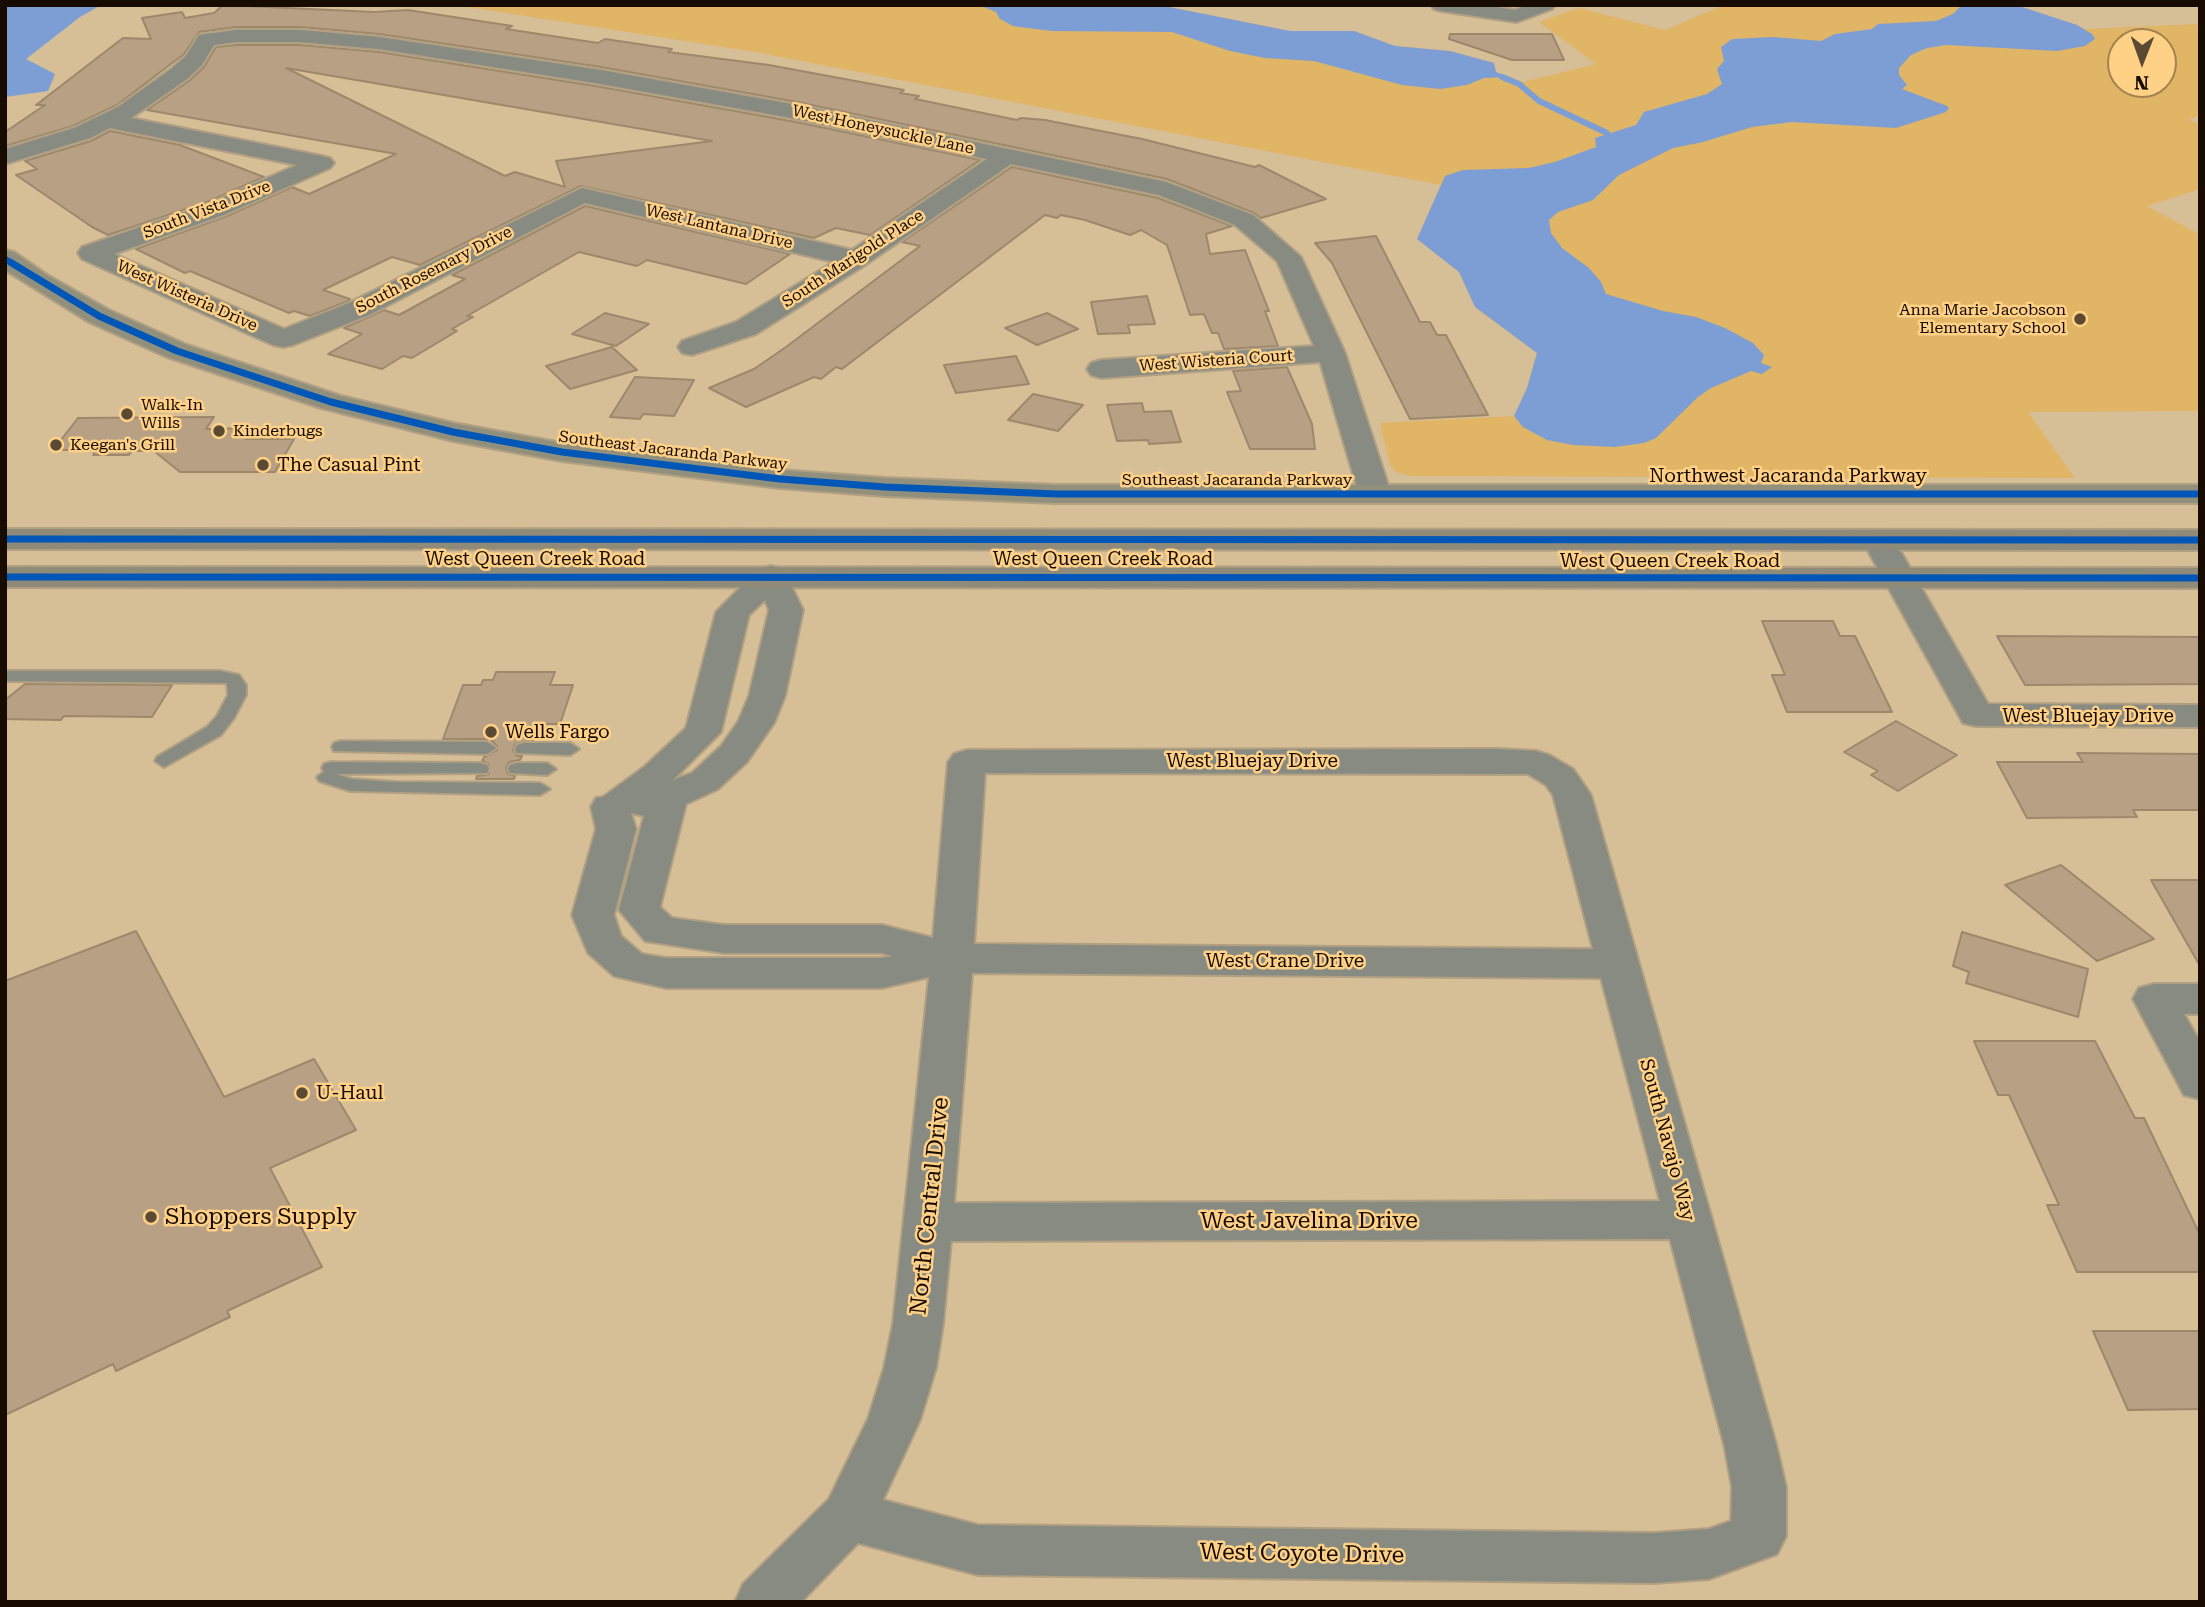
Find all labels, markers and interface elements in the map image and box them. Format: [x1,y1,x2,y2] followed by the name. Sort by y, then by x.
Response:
[2107,28,2177,98] north arrow
[2134,71,2149,94] text: N
[791,101,975,159] street label: West Honeysuckle Lane
[141,177,273,243] street label: South Vista Drive
[644,201,794,253] street label: West Lantana Drive
[779,206,927,312] street label: South Marigold Place
[353,222,515,318] street label: South Rosemary Drive
[114,256,260,336] street label: West Wisteria Drive
[1899,300,2066,338] place label: Anna Marie Jacobson Elementary School
[2072,311,2088,327] marker: Anna Marie Jacobson Elementary School
[1138,346,1294,376] street label: West Wisteria Court
[141,395,203,433] place label: Walk-In Wills
[119,406,135,422] marker: Walk-In Wills
[233,421,323,441] place label: Kinderbugs
[211,423,227,439] marker: Kinderbugs
[558,427,788,475] street label: Southeast Jacaranda Parkway
[70,435,175,455] place label: Keegan's Grill
[48,437,64,453] marker: Keegan's Grill
[277,454,421,476] place label: The Casual Pint
[255,457,271,473] marker: The Casual Pint
[1649,465,1927,487] street label: Northwest Jacaranda Parkway
[1122,470,1352,490] street label: Southeast Jacaranda Parkway
[425,548,645,570] street label: West Queen Creek Road
[993,548,1213,570] street label: West Queen Creek Road
[1560,550,1780,572] street label: West Queen Creek Road
[2002,705,2174,727] street label: West Bluejay Drive
[505,721,610,743] place label: Wells Fargo
[483,724,499,740] marker: Wells Fargo
[1166,750,1338,772] street label: West Bluejay Drive
[1206,950,1364,972] street label: West Crane Drive
[1634,1056,1700,1224] street label: South Navajo Way
[316,1082,383,1104] place label: U-Haul
[294,1085,310,1101] marker: U-Haul
[905,1096,955,1316] street label: North Central Drive
[165,1203,357,1231] place label: Shoppers Supply
[1200,1207,1418,1235] street label: West Javelina Drive
[143,1209,159,1225] marker: Shoppers Supply
[1199,1538,1405,1570] street label: West Coyote Drive

